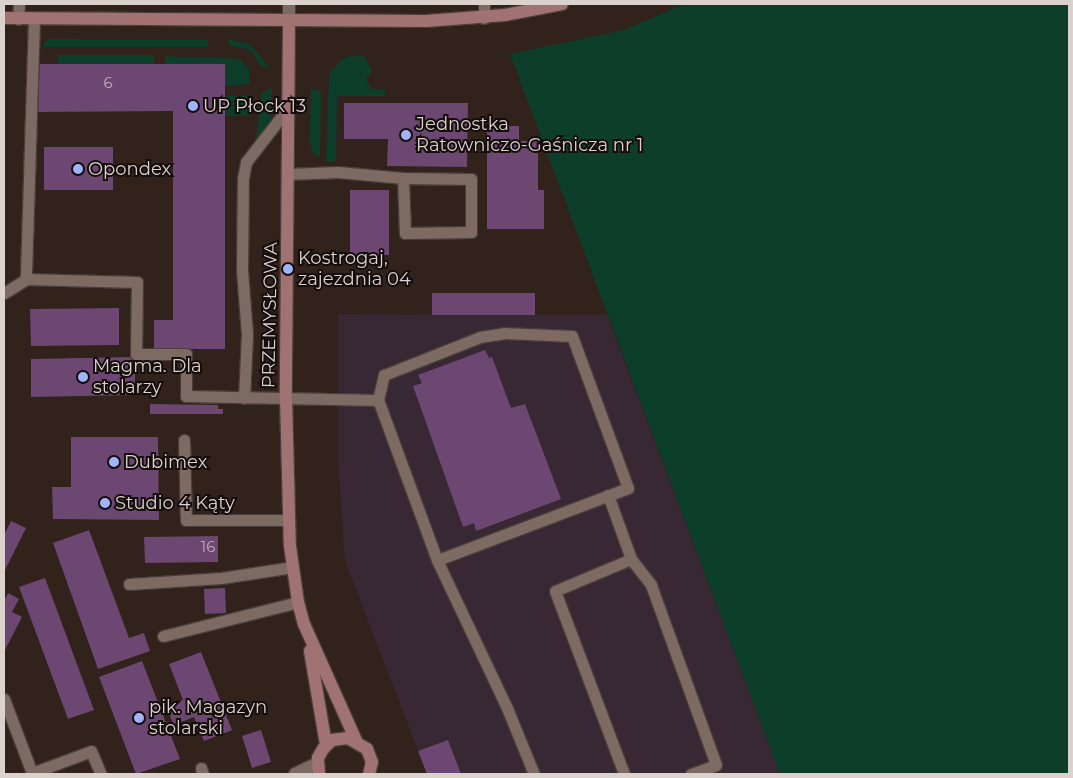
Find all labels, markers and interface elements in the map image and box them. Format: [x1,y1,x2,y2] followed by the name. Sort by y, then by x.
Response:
[103,74,113,92] house number: 6
[203,95,306,117] place label: UP Płock 13
[187,100,199,112] marker: UP Płock 13
[416,114,643,156] place label: Jednostka Ratowniczo-Gaśnicza nr 1
[400,129,412,141] marker: Jednostka Ratowniczo-Gaśnicza nr 1
[88,158,171,180] place label: Opondex
[72,163,84,175] marker: Opondex
[258,242,282,388] street label: PRZEMYSŁOWA
[298,248,411,290] place label: Kostrogaj, zajezdnia 04
[282,263,294,275] marker: Kostrogaj, zajezdnia 04
[93,356,202,398] place label: Magma. Dla stolarzy
[77,371,89,383] marker: Magma. Dla stolarzy
[124,451,207,473] place label: Dubimex
[108,456,120,468] marker: Dubimex
[115,492,235,514] place label: Studio 4 Kąty
[99,497,111,509] marker: Studio 4 Kąty
[201,538,215,556] house number: 16
[149,697,267,740] place label: pik. Magazyn stolarski
[133,712,145,724] marker: pik. Magazyn stolarski

